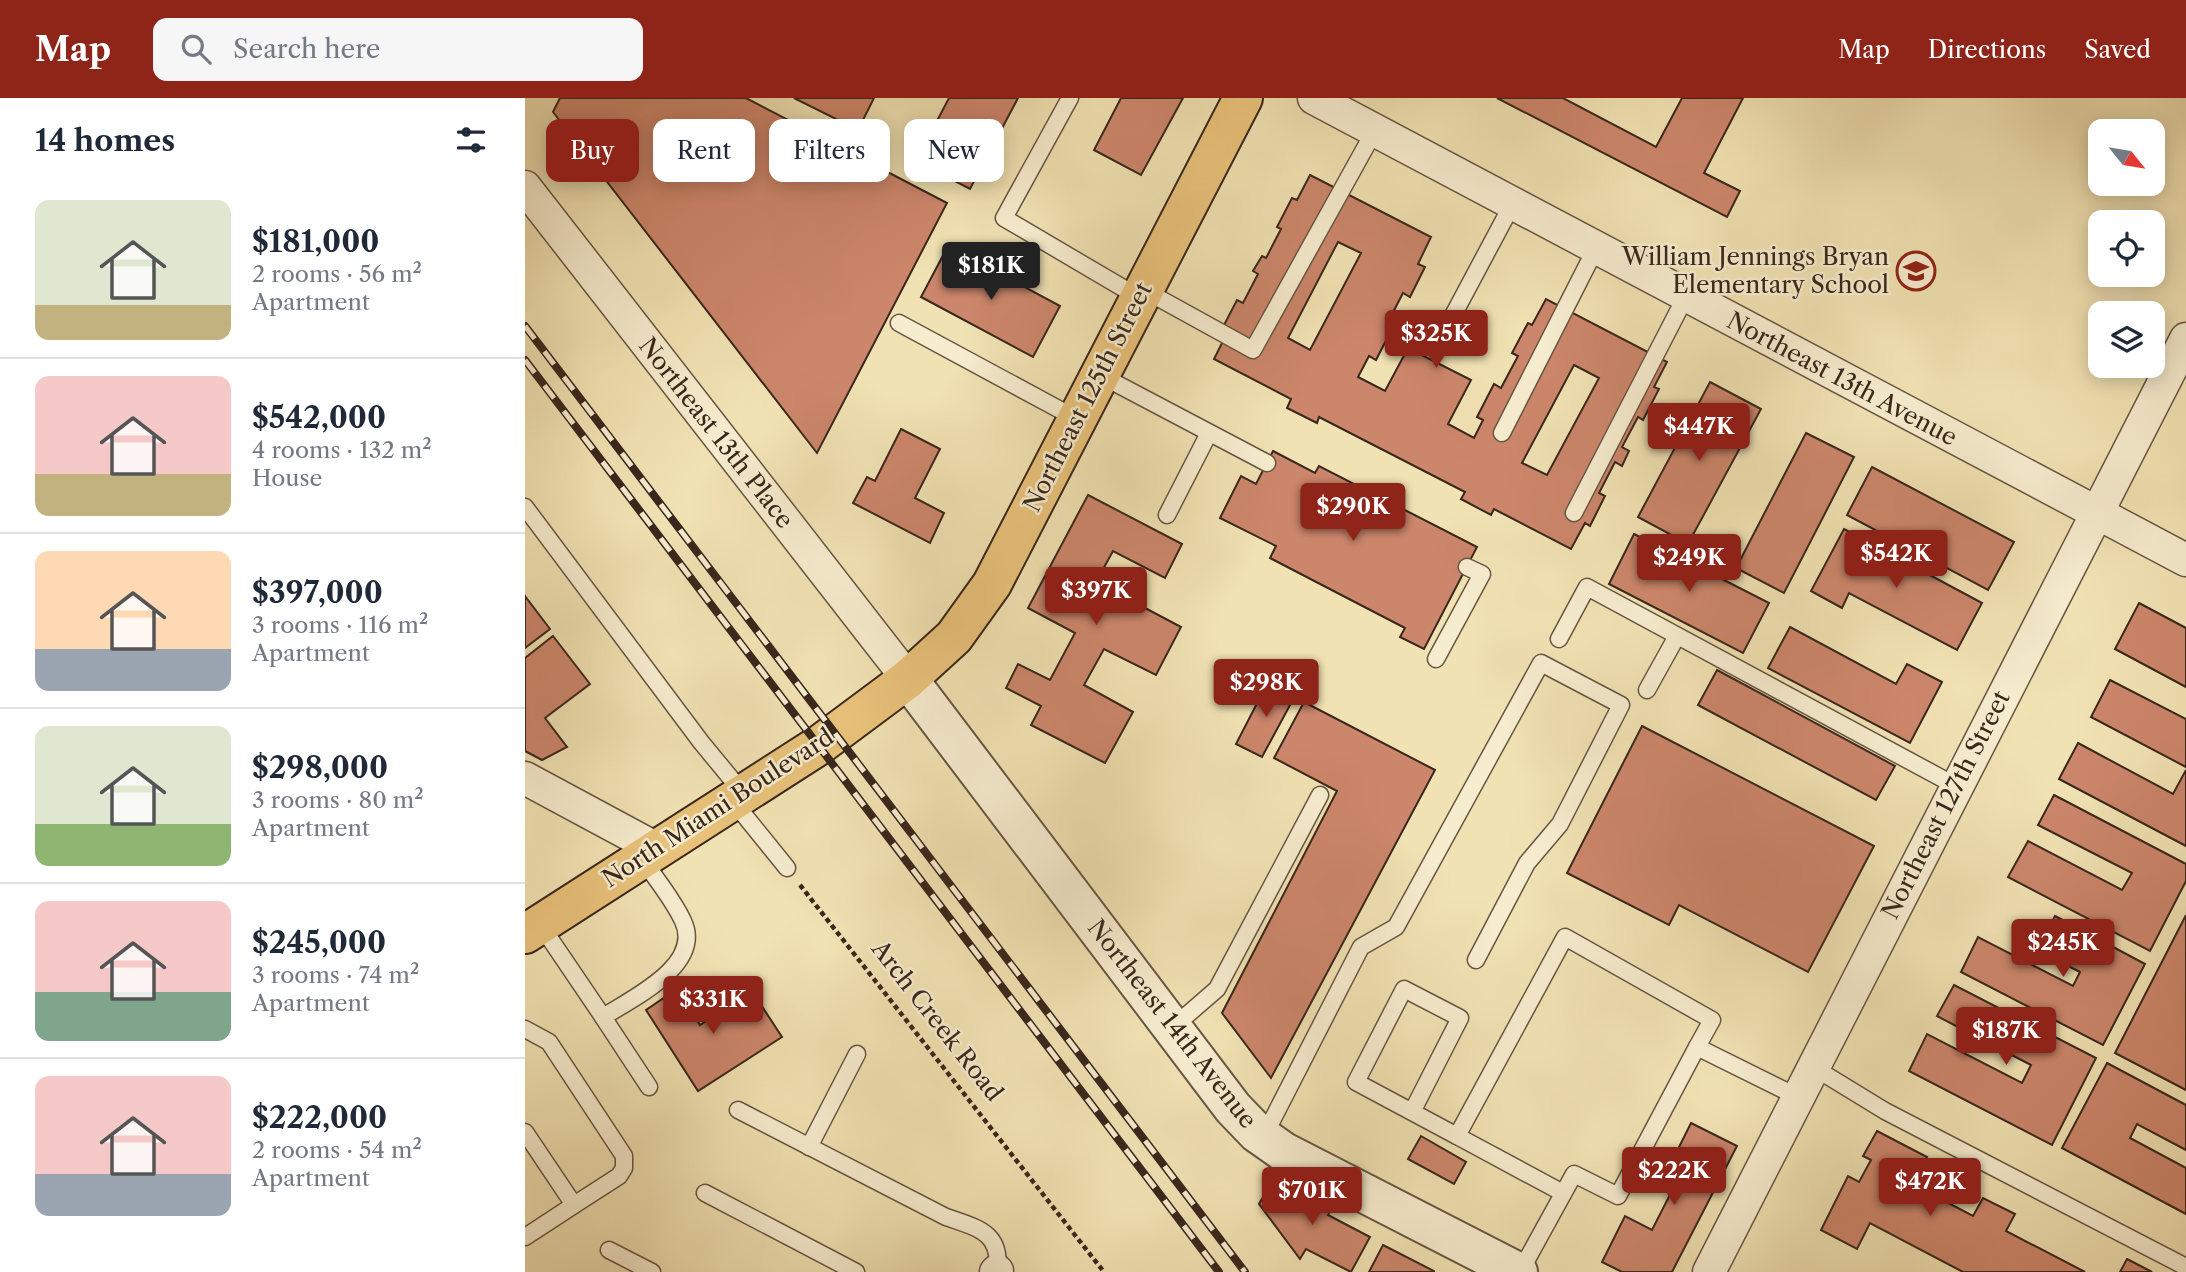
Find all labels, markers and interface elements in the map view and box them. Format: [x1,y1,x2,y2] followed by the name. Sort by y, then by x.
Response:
[153,18,643,81] search box
[35,29,111,70] text: Map
[177,30,215,68] icon: search
[233,33,380,65] text: Search here
[1838,35,1890,64] text: Map
[1928,35,2046,64] text: Directions
[2084,35,2151,64] text: Saved
[546,119,639,182] chip: Buy
[653,119,755,182] chip: Rent
[769,119,890,182] chip: Filters
[904,119,1004,182] chip: New
[2088,119,2165,196] north arrow
[2088,119,2165,378] map controls
[452,121,490,159] icon: filters
[35,122,175,159] text: 14 homes
[2088,210,2165,287] button: locate
[252,223,379,260] text: $181,000
[91,228,175,312] icon: home
[942,242,1040,302] pin: $181K
[1621,242,1889,299] place label: William Jennings Bryan Elementary School
[1895,250,1937,292] school or university icon: William Jennings Bryan Elementary School
[958,251,1024,279] text: $181K
[252,260,422,288] text: 2 rooms · 56 m²
[1017,277,1158,516] street label: Northeast 125th Street
[252,288,370,316] text: Apartment
[2088,301,2165,378] button: layers
[1722,306,1962,452] street label: Northeast 13th Avenue
[1387,310,1485,370] pin: $325K
[1401,319,1471,347] text: $325K
[633,332,800,534] street label: Northeast 13th Place
[252,399,386,436] text: $542,000
[91,404,175,488] icon: home
[1650,404,1748,463] pin: $447K
[1664,412,1734,440] text: $447K
[252,436,432,464] text: 4 rooms · 132 m²
[252,464,322,492] text: House
[1304,484,1402,543] pin: $290K
[1316,492,1390,520] text: $290K
[1847,531,1945,590] pin: $542K
[1640,534,1738,594] pin: $249K
[1860,539,1932,567] text: $542K
[1653,543,1725,571] text: $249K
[1047,568,1145,627] pin: $397K
[252,574,383,611] text: $397,000
[1061,576,1131,604] text: $397K
[91,579,175,663] icon: home
[252,611,428,639] text: 3 rooms · 116 m²
[252,639,370,667] text: Apartment
[1217,660,1315,719] pin: $298K
[1230,668,1302,696] text: $298K
[1875,685,2016,924] street label: Northeast 127th Street
[597,722,839,893] street label: North Miami Boulevard
[252,749,388,786] text: $298,000
[91,754,175,838] icon: home
[252,786,424,814] text: 3 rooms · 80 m²
[252,814,370,842] text: Apartment
[1082,913,1263,1134] street label: Northeast 14th Avenue
[2014,920,2112,979] pin: $245K
[252,924,386,961] text: $245,000
[2027,928,2099,956] text: $245K
[91,929,175,1013] icon: home
[865,934,1009,1107] street label: Arch Creek Road
[252,961,419,989] text: 3 rooms · 74 m²
[664,976,762,1036] pin: $331K
[679,985,747,1013] text: $331K
[252,989,370,1017] text: Apartment
[1957,1007,2055,1067] pin: $187K
[1972,1016,2040,1044] text: $187K
[252,1099,387,1136] text: $222,000
[91,1104,175,1188] icon: home
[252,1136,422,1164] text: 2 rooms · 54 m²
[1625,1148,1723,1207] pin: $222K
[1638,1156,1710,1184] text: $222K
[1881,1158,1979,1218] pin: $472K
[252,1164,370,1192] text: Apartment
[1895,1167,1965,1195] text: $472K
[1263,1168,1361,1227] pin: $701K
[1278,1176,1346,1204] text: $701K

